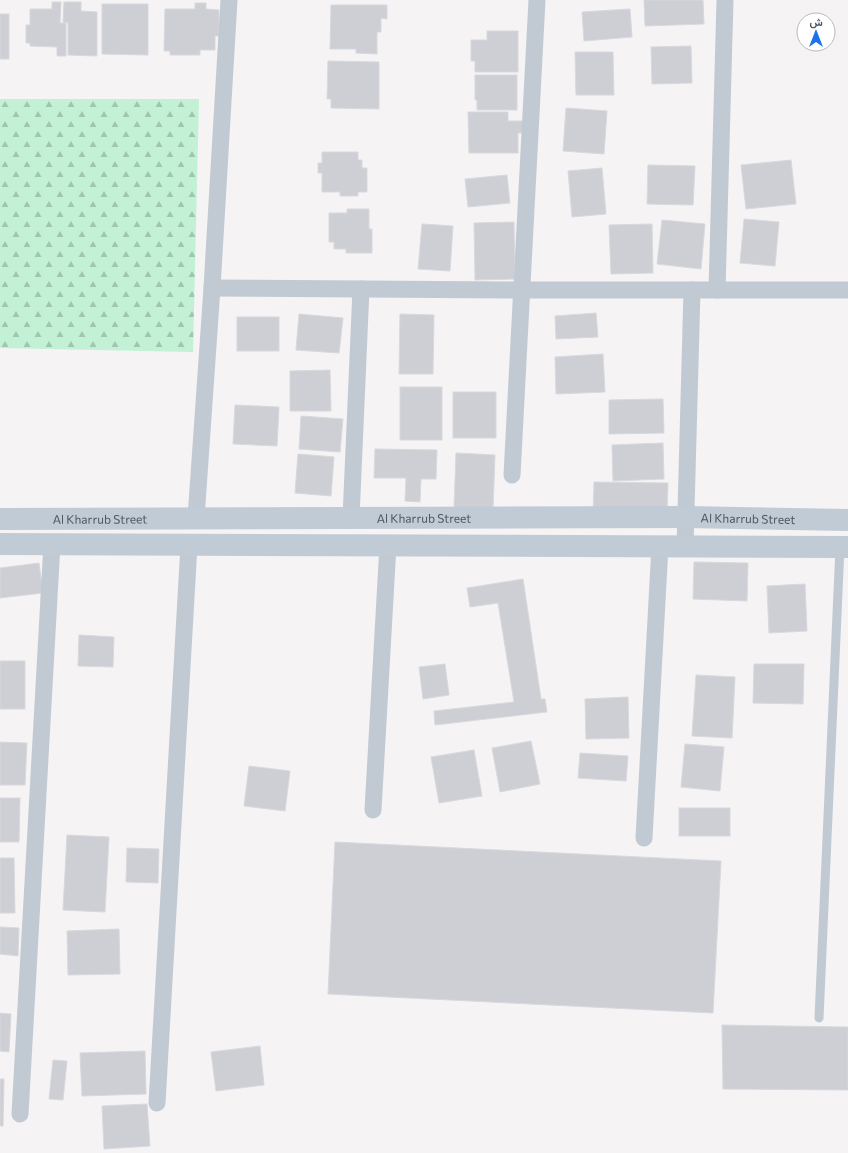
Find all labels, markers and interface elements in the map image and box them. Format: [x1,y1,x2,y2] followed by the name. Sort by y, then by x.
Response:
[796,12,836,52] north arrow
[809,15,823,29] text: ش
[701,510,795,526] street label: Al Kharrub Street
[377,511,471,525] street label: Al Kharrub Street
[53,512,147,526] street label: Al Kharrub Street

